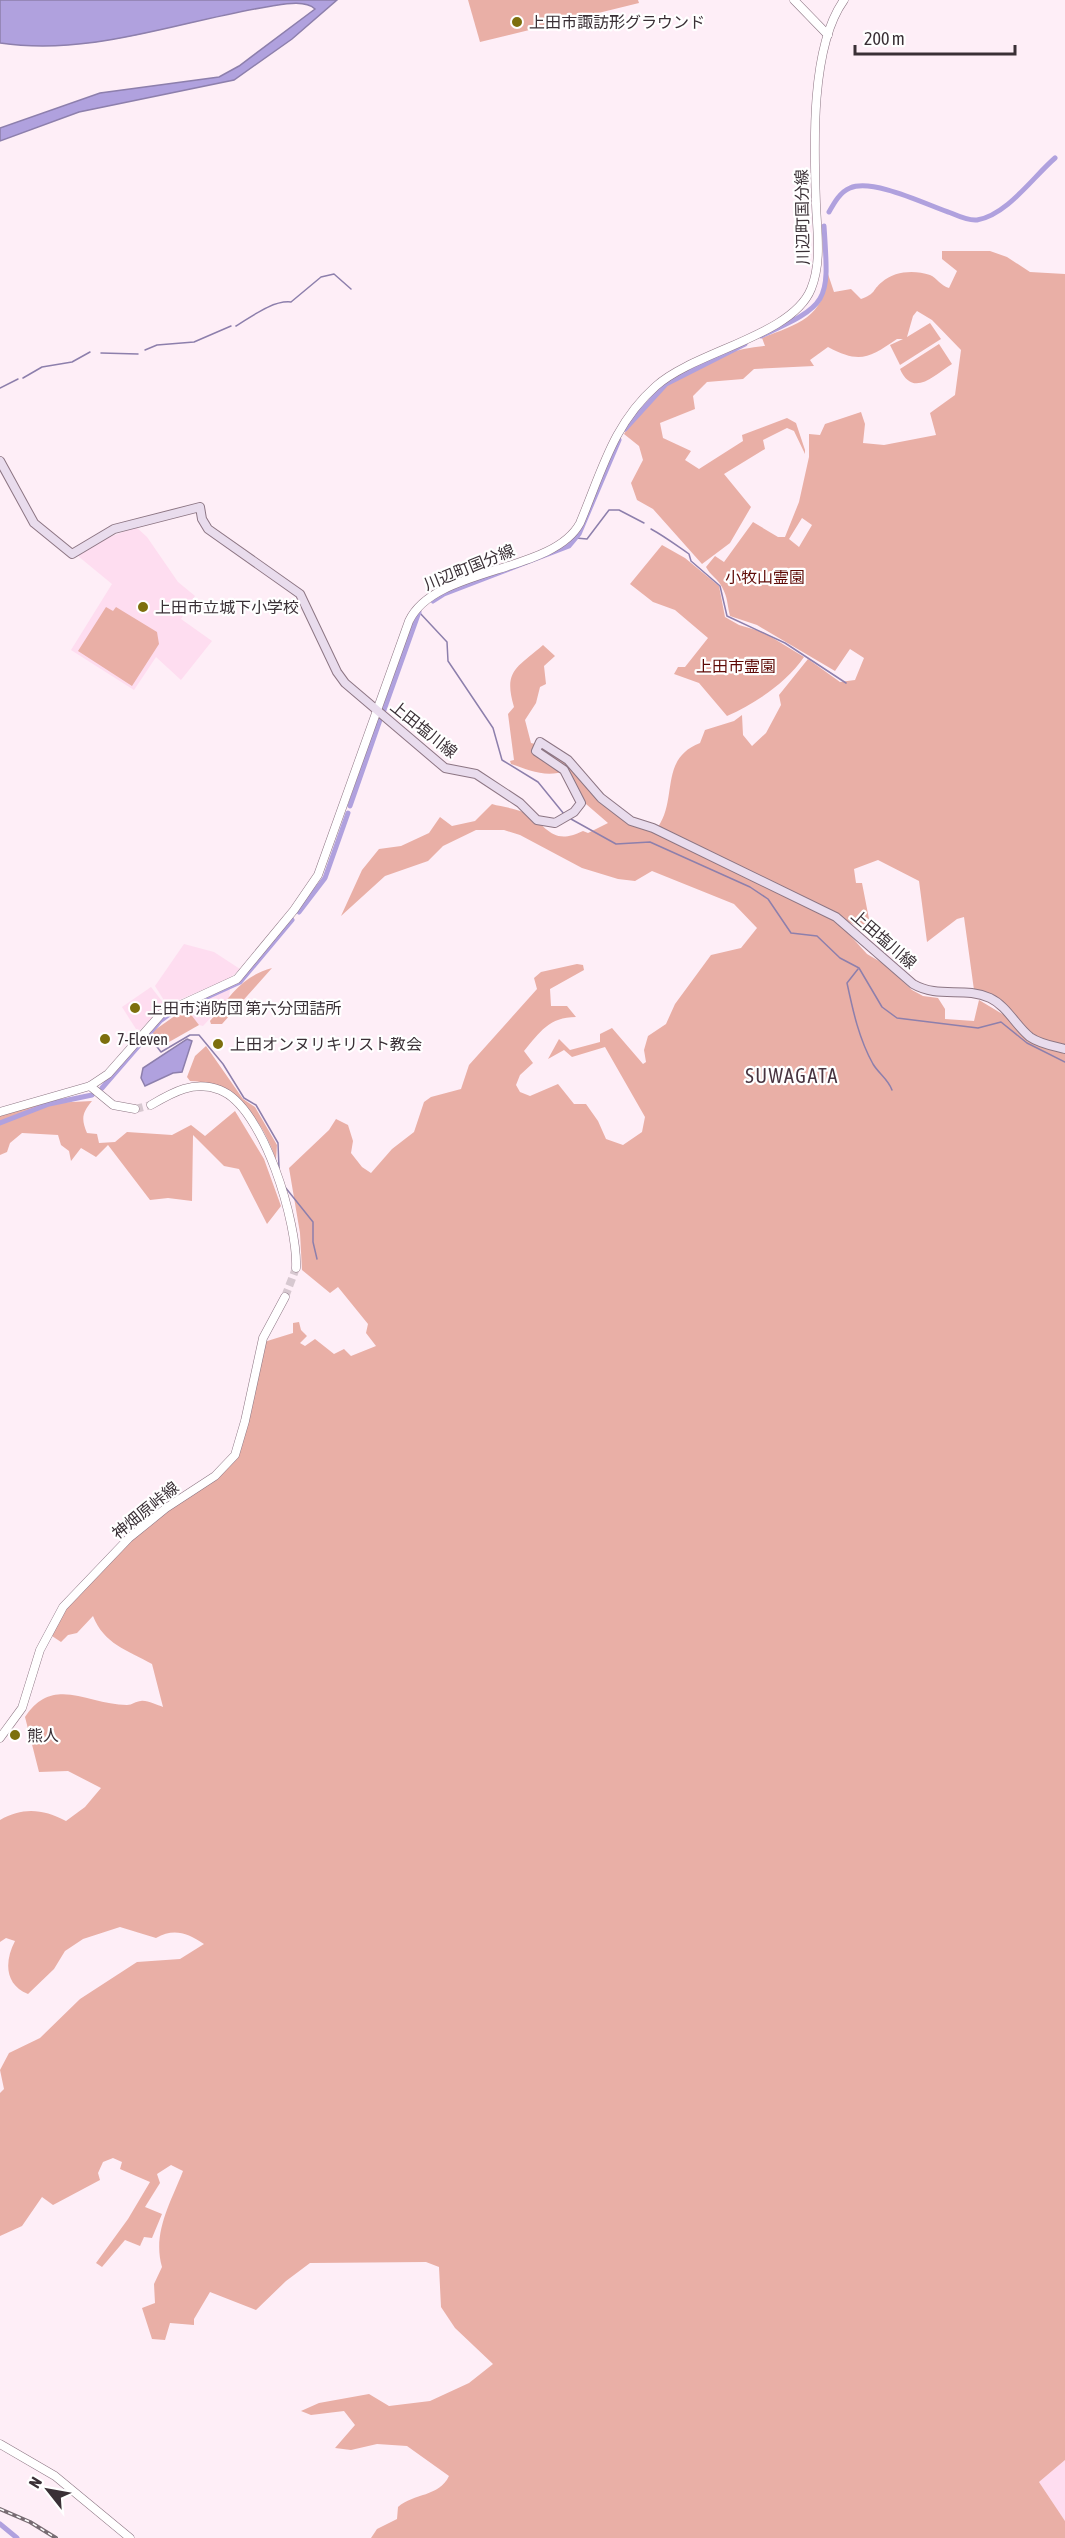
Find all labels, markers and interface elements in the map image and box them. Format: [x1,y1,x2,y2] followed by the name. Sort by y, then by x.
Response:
[529,13,705,31] place label: 上田市諏訪形グラウンド
[510,15,524,29] marker: 上田市諏訪形グラウンド
[855,18,1016,56] scale bar
[864,28,905,49] text: 200 m
[792,169,812,265] street label: 川辺町国分線
[421,541,517,593] street label: 川辺町国分線
[725,568,805,586] park label: 小牧山霊園
[155,598,299,616] place label: 上田市立城下小学校
[136,600,150,614] marker: 上田市立城下小学校
[696,657,776,675] park label: 上田市霊園
[387,697,461,761] street label: 上田塩川線
[848,906,920,972] street label: 上田塩川線
[147,999,341,1017] place label: 上田市消防団 第六分団詰所
[128,1001,142,1015] marker: 上田市消防団 第六分団詰所
[117,1030,168,1048] place label: 7-Eleven
[98,1032,112,1046] marker: 7-Eleven
[230,1035,422,1053] place label: 上田オンヌリキリスト教会
[211,1037,225,1051] marker: 上田オンヌリキリスト教会
[745,1064,839,1087] district label: SUWAGATA
[108,1478,182,1542] street label: 神畑原峠線
[27,1726,59,1744] place label: 熊人
[8,1728,22,1742] marker: 熊人
[18,2460,78,2520] north arrow
[25,2474,45,2491] text: N

